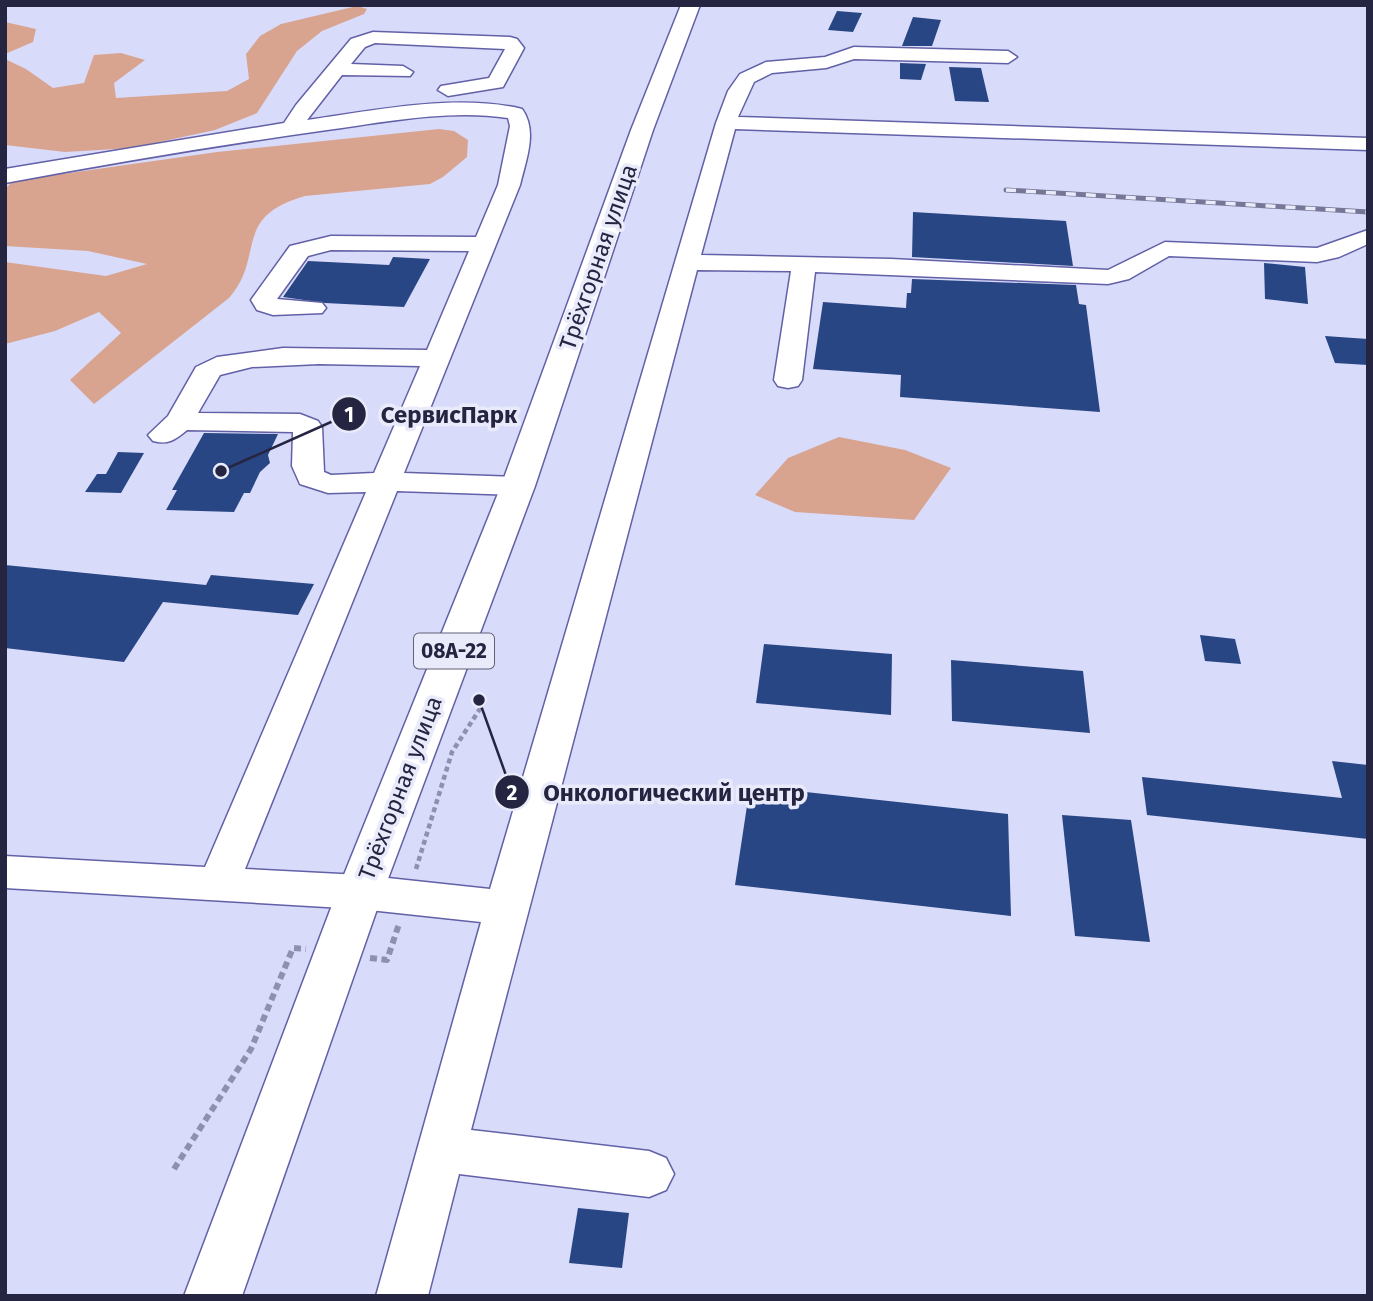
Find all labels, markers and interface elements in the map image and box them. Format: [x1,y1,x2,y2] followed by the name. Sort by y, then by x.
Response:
[553,161,643,353] street label: Трёхгорная улица
[332,392,531,437] callout: СервисПарк
[381,401,518,429] text: СервисПарк
[344,402,354,428] text: 1
[414,634,494,668] road number: 08А-22
[352,692,448,884] street label: Трёхгорная улица
[494,770,819,815] callout: Онкологический центр
[543,779,805,807] text: Онкологический центр
[507,780,518,806] text: 2

